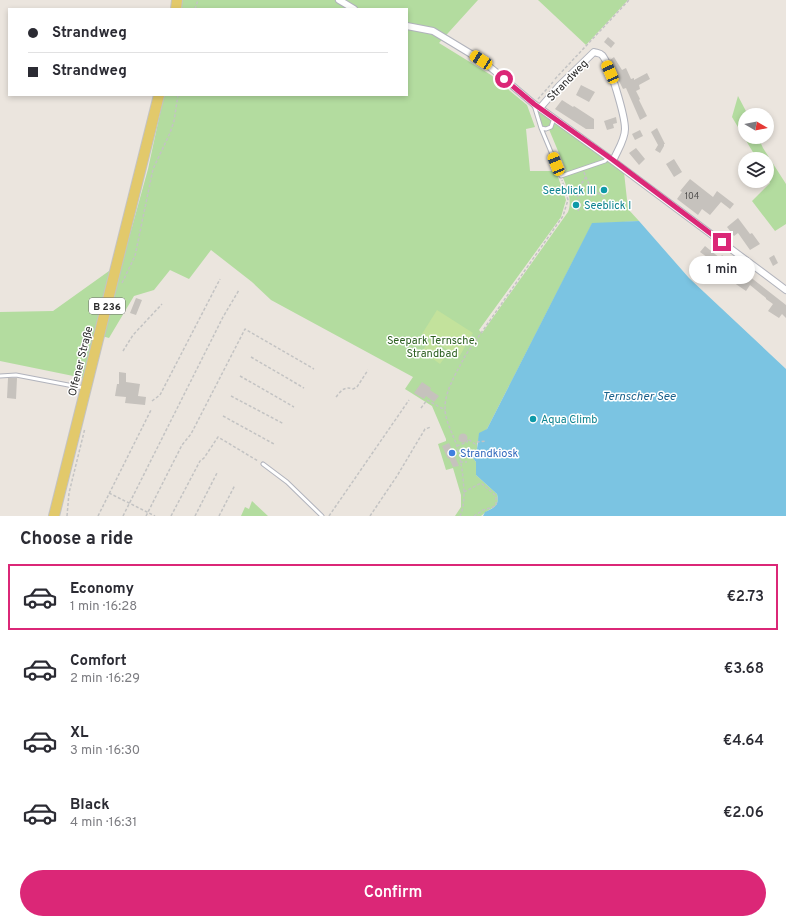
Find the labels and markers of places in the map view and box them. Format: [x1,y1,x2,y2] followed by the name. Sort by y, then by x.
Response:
[543,184,596,198] place label: Seeblick III
[599,185,609,195] marker: Seeblick III
[584,199,631,213] place label: Seeblick I
[571,200,581,210] marker: Seeblick I
[541,413,598,427] place label: Aqua Climb
[528,414,538,424] marker: Aqua Climb
[460,447,519,461] place label: Strandkiosk
[447,448,457,458] marker: Strandkiosk

